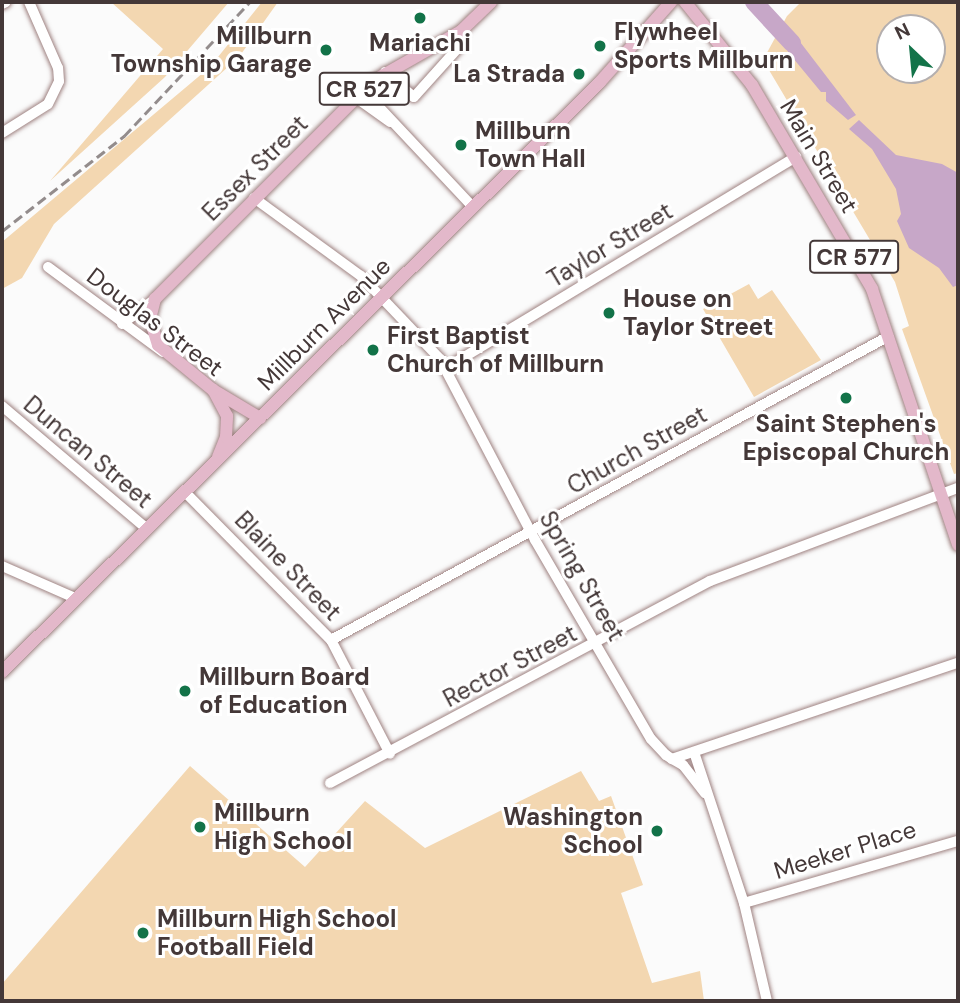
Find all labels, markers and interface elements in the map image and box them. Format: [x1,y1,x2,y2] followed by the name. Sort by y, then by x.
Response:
[412,10,428,26] marker: Mariachi
[876,14,946,84] north arrow
[891,17,914,46] text: N
[614,18,793,74] place label: Flywheel Sports Millburn
[111,22,312,78] place label: Millburn Township Garage
[369,29,471,57] place label: Mariachi
[592,38,608,54] marker: Flywheel Sports Millburn
[318,42,334,58] marker: Millburn Township Garage
[453,60,565,88] place label: La Strada
[571,66,587,82] marker: La Strada
[318,69,410,108] road number: CR 527
[774,94,864,218] street label: Main Street
[196,109,314,227] street label: Essex Street
[475,117,586,173] place label: Millburn Town Hall
[453,137,469,153] marker: Millburn Town Hall
[542,196,678,294] street label: Taylor Street
[808,238,900,276] road number: CR 577
[252,252,396,396] street label: Millburn Avenue
[81,262,229,382] street label: Douglas Street
[623,285,774,341] place label: House on Taylor Street
[601,305,617,321] marker: House on Taylor Street
[387,322,604,378] place label: First Baptist Church of Millburn
[365,342,381,358] marker: First Baptist Church of Millburn
[18,390,158,514] street label: Duncan Street
[838,390,854,406] marker: Saint Stephen's Episcopal Church
[562,400,712,500] street label: Church Street
[743,410,949,466] place label: Saint Stephen's Episcopal Church
[229,505,347,627] street label: Blaine Street
[533,506,631,646] street label: Spring Street
[438,619,582,713] street label: Rector Street
[199,663,370,719] place label: Millburn Board of Education
[177,683,193,699] marker: Millburn Board of Education
[214,799,352,855] place label: Millburn High School
[503,803,643,859] place label: Washington School
[770,815,920,885] street label: Meeker Place
[192,819,208,835] marker: Millburn High School
[649,823,665,839] marker: Washington School
[157,905,396,961] place label: Millburn High School Football Field
[135,925,151,941] marker: Millburn High School Football Field

